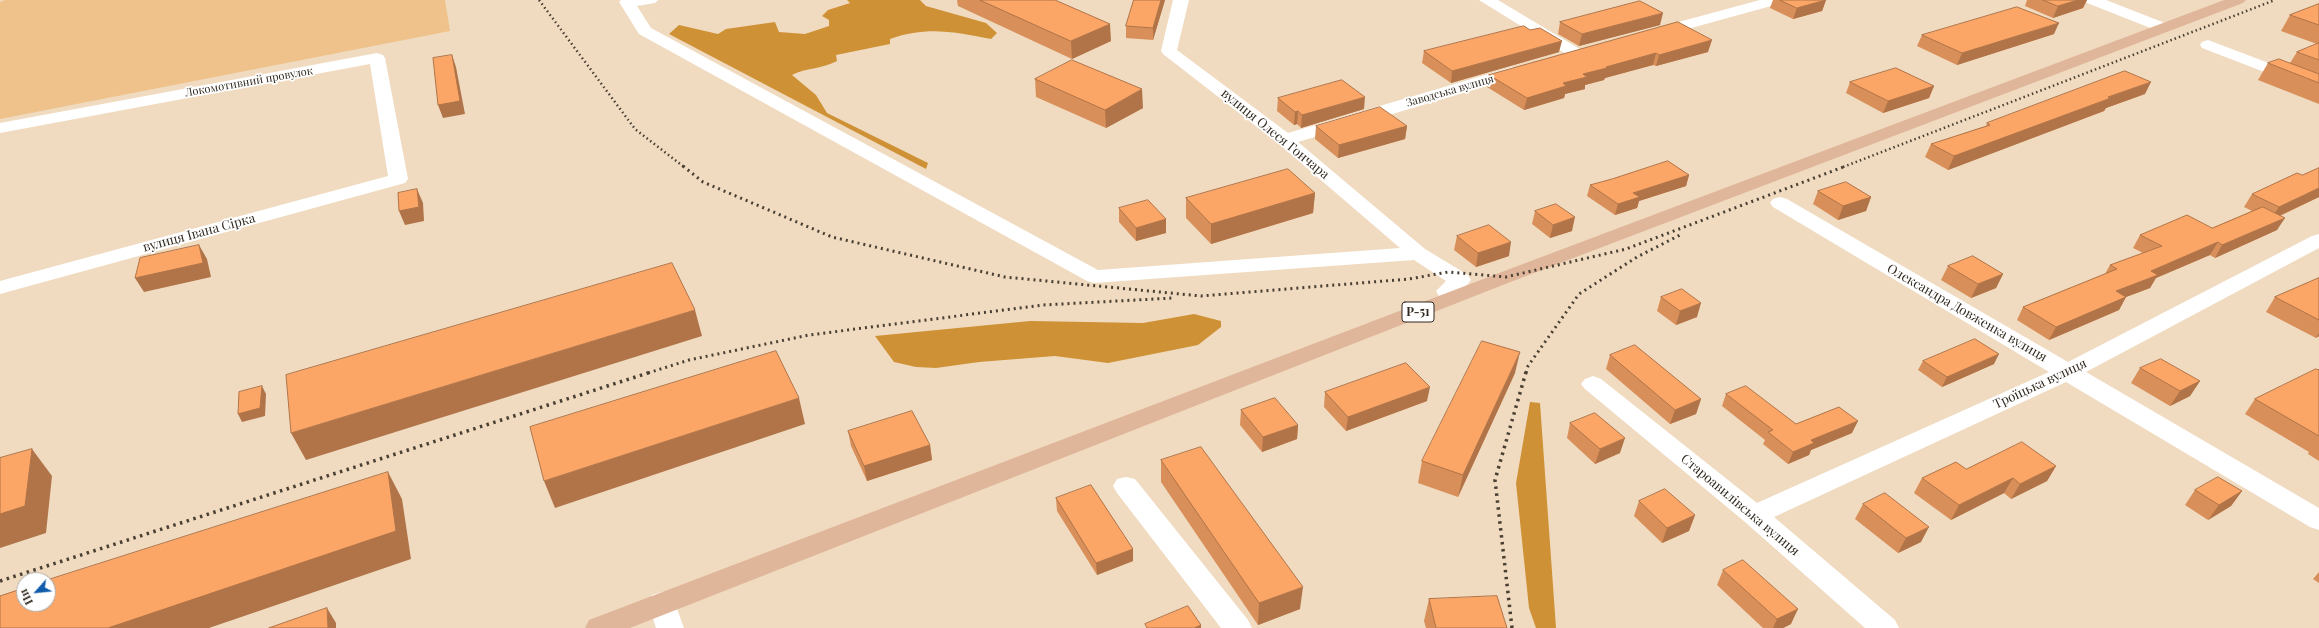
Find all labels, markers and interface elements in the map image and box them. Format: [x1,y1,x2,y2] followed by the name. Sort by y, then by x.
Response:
[184,64,314,100] street label: Локомотивний провулок
[1405,72,1495,110] street label: Заводська вулиця
[1218,86,1332,182] street label: вулиця Олеся Гончара
[141,210,257,256] street label: вулиця Івана Сірка
[1884,261,2050,365] street label: Олександра Довженка вулиця
[1402,302,1434,322] road number: Р-51
[1991,356,2089,412] street label: Троїцька вулиця
[1678,451,1802,559] street label: Староавилівська вулиця
[16,572,56,612] north arrow
[15,587,36,608] text: Пн

